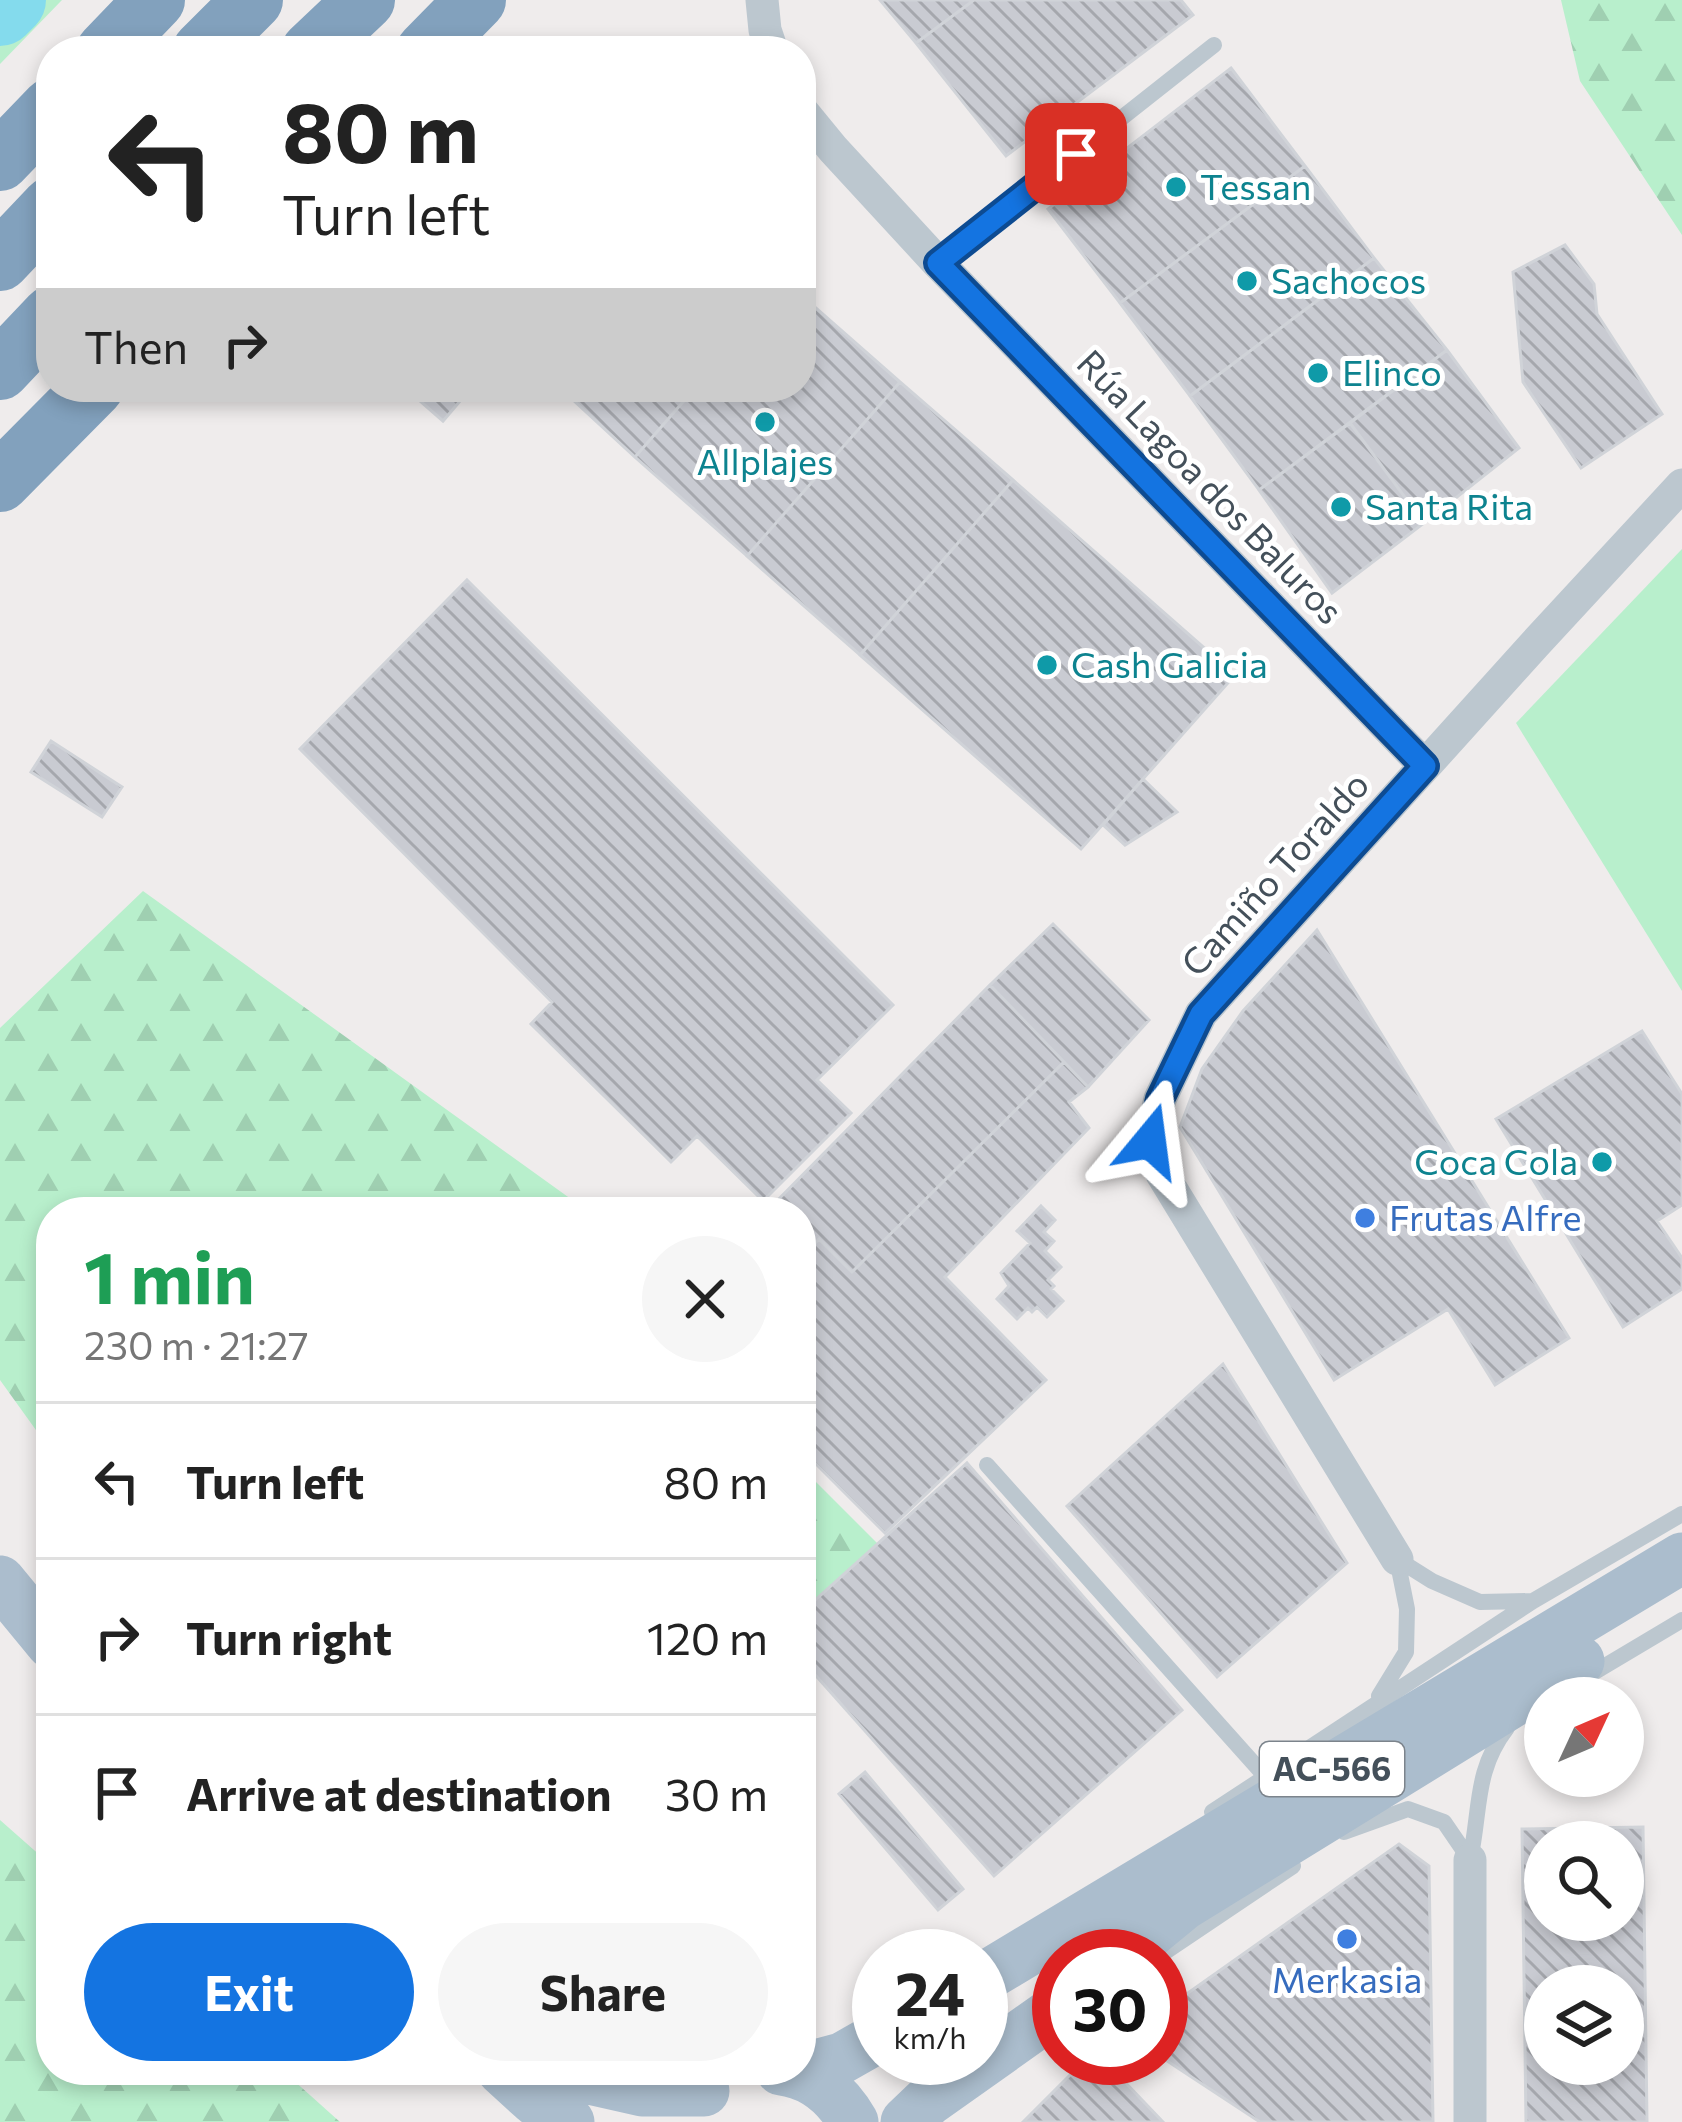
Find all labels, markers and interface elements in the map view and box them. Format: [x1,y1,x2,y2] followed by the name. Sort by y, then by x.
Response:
[282,78,479,180] text: 80 m
[84,84,240,240] icon: left
[1025,103,1127,205] pin
[1043,121,1109,187] icon: arrive
[1200,163,1311,207] place label: Tessan
[1163,174,1189,200] marker: Tessan
[282,180,490,246] text: Turn left
[1271,257,1426,301] place label: Sachocos
[1234,268,1260,294] marker: Sachocos
[212,312,278,378] icon: right
[84,318,188,373] text: Then
[1069,340,1353,632] street label: Rúa Lagoa dos Baluros
[1342,349,1442,393] place label: Elinco
[1305,360,1331,386] marker: Elinco
[752,409,778,435] marker: Allplajes
[697,438,833,482] place label: Allplajes
[1365,483,1533,527] place label: Santa Rita
[1328,494,1354,520] marker: Santa Rita
[1071,641,1268,685] place label: Cash Galicia
[1034,652,1060,678] marker: Cash Galicia
[1170,762,1377,984] street label: Camiño Toraldo
[1087,1078,1213,1204] position arrow
[1414,1138,1578,1182] place label: Coca Cola
[1589,1149,1615,1175] marker: Coca Cola
[1389,1194,1581,1238] place label: Frutas Alfre
[1352,1205,1378,1231] marker: Frutas Alfre
[84,1231,255,1319] text: 1 min
[642,1236,768,1362] button: close
[84,1320,309,1368] text: 230 m · 21:27
[84,1448,150,1514] icon: left
[186,1453,364,1508] text: Turn left
[663,1453,768,1508] text: 80 m
[84,1604,150,1670] icon: right
[186,1609,392,1664] text: Turn right
[647,1609,768,1664] text: 120 m
[1524,1677,1644,1797] north arrow
[1524,1677,1644,2085] map controls
[1260,1742,1404,1796] road number: AC-566
[84,1760,150,1826] icon: arrive
[186,1765,612,1820] text: Arrive at destination
[665,1765,768,1820] text: 30 m
[1524,1821,1644,1941] button: search
[84,1923,414,2061] button: Exit
[438,1923,768,2061] button: Share
[1334,1926,1360,1952] marker: Merkasia
[1032,1929,1188,2085] speed limit sign: 30
[895,1955,965,2028] text: 24
[1272,1956,1422,2000] place label: Merkasia
[1524,1965,1644,2085] button: layers
[894,2018,966,2055] text: km/h

